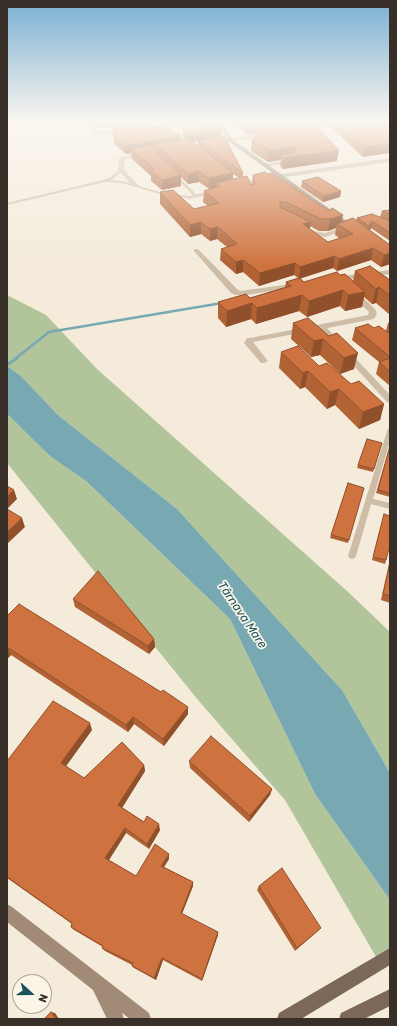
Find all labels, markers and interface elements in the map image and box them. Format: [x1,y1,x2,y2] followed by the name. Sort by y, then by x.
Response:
[214,579,270,651] water label: Târnava Mare
[12,974,52,1014] north arrow
[35,992,50,1004] text: N

